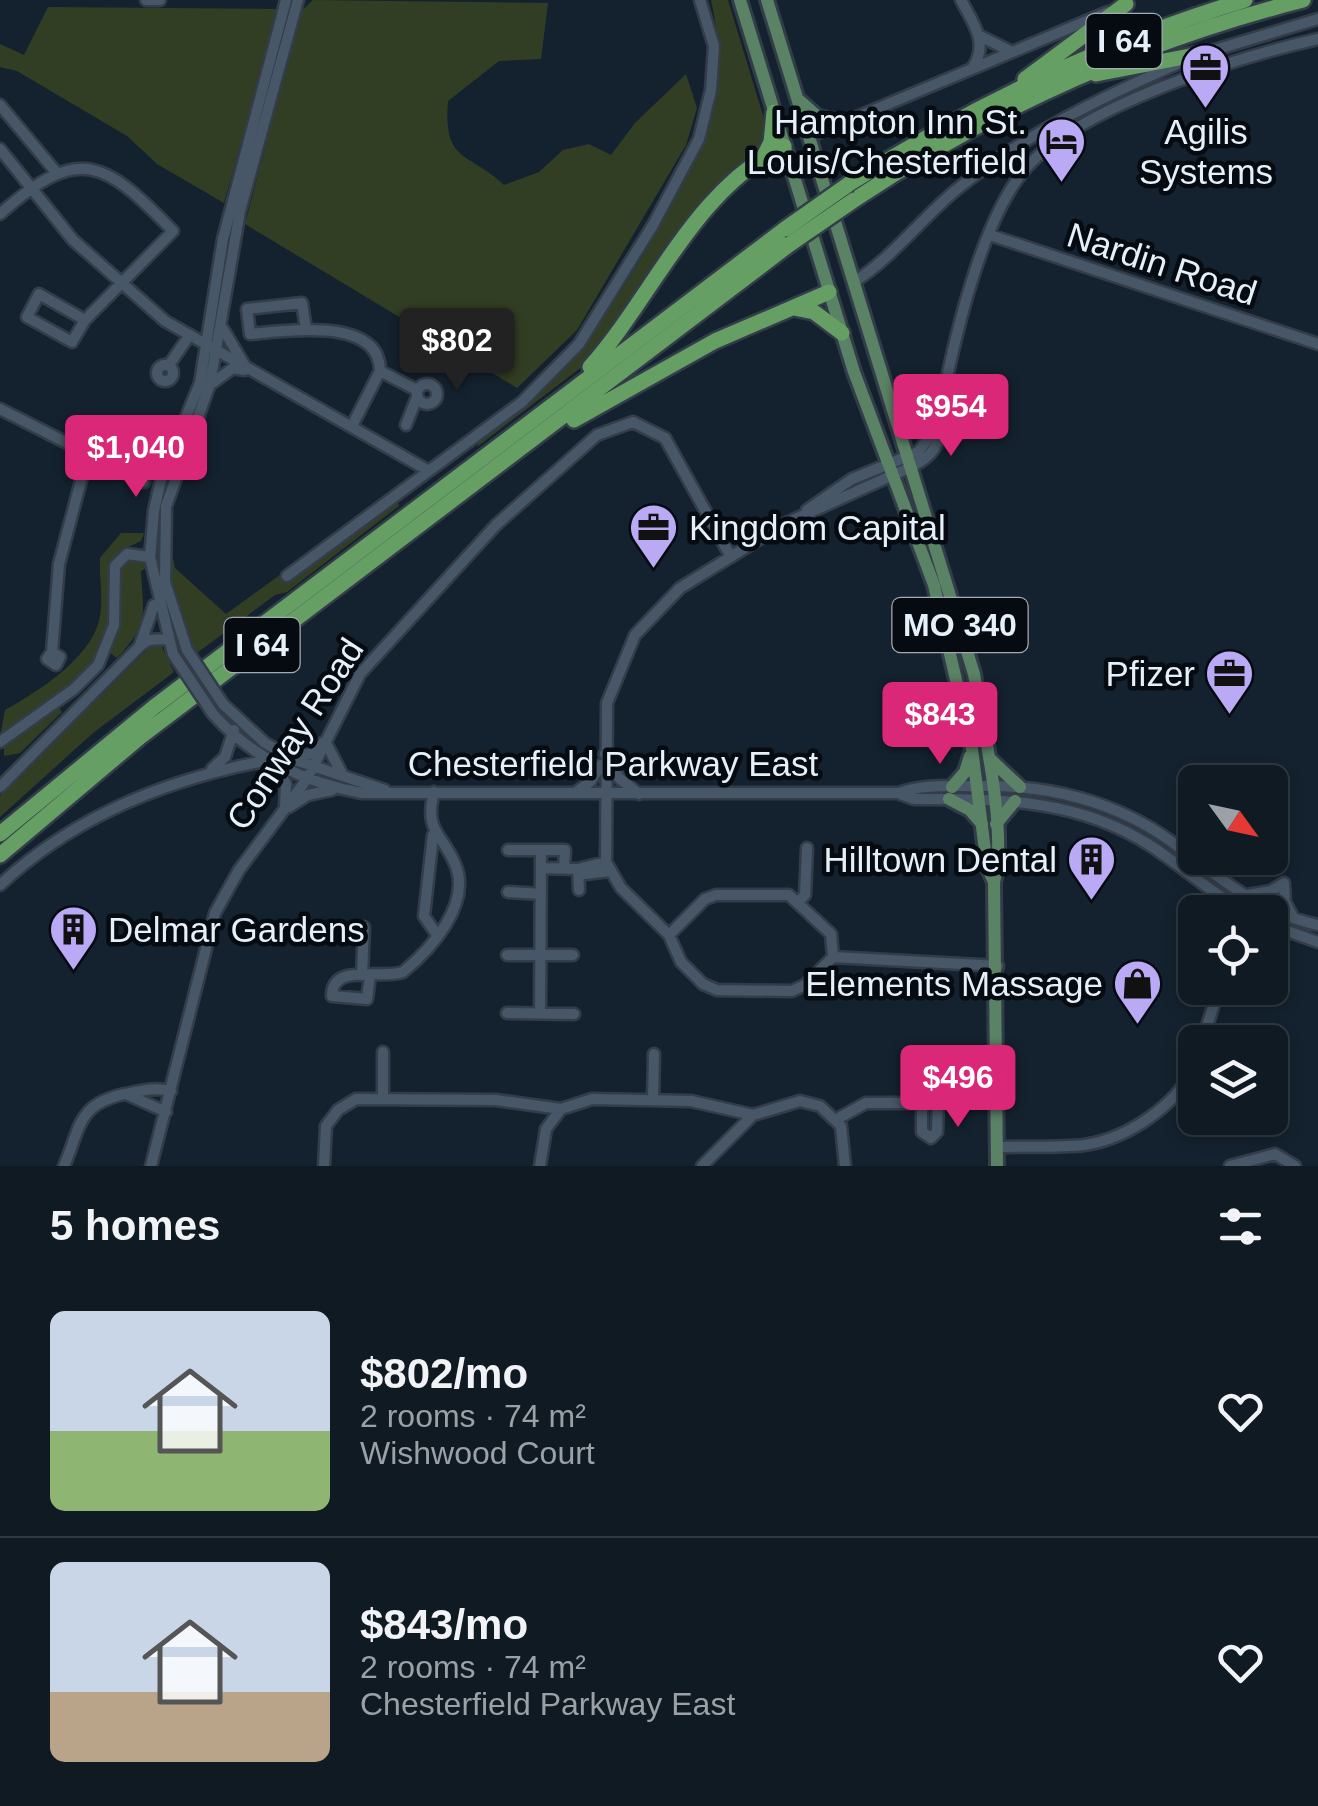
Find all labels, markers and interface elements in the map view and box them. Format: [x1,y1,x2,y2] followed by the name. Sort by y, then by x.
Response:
[1086,14,1162,68] road number: I 64
[1180,42,1232,110] office icon: Agilis Systems
[747,102,1027,181] place label: Hampton Inn St. Louis/Chesterfield
[1139,112,1273,191] place label: Agilis Systems
[1036,116,1088,184] hotel icon: Hampton Inn St. Louis/Chesterfield
[1063,215,1262,312] street label: Nardin Road
[398,308,516,393] pin: $802
[421,322,493,358] text: $802
[892,374,1010,459] pin: $954
[915,388,987,424] text: $954
[55,415,217,500] pin: $1,040
[87,429,185,465] text: $1,040
[628,502,680,570] office icon: Kingdom Capital
[689,508,946,547] place label: Kingdom Capital
[892,598,1028,652] road number: MO 340
[224,618,300,672] road number: I 64
[218,631,371,837] street label: Conway Road
[1204,648,1256,716] office icon: Pfizer
[1106,654,1195,693] place label: Pfizer
[881,682,999,767] pin: $843
[904,696,976,732] text: $843
[408,744,818,783] street label: Chesterfield Parkway East
[1178,765,1288,875] north arrow
[1178,765,1288,1135] map controls
[1066,834,1118,902] building icon: Hilltown Dental
[824,840,1057,879] place label: Hilltown Dental
[1178,895,1288,1005] button: locate
[47,904,99,972] building icon: Delmar Gardens
[108,910,365,949] place label: Delmar Gardens
[1112,958,1164,1026] shop icon: Elements Massage
[805,964,1103,1003] place label: Elements Massage
[1178,1025,1288,1135] button: layers
[899,1045,1017,1130] pin: $496
[922,1059,994,1095] text: $496
[1213,1199,1268,1254] icon: filters
[50,1202,220,1249] text: 5 homes
[360,1350,528,1397] text: $802/mo
[130,1351,250,1471] icon: home
[1213,1384,1268,1439] icon: heart
[360,1398,586,1434] text: 2 rooms · 74 m²
[360,1435,595,1471] text: Wishwood Court
[360,1601,528,1648] text: $843/mo
[130,1602,250,1722] icon: home
[1213,1635,1268,1690] icon: heart
[360,1649,586,1685] text: 2 rooms · 74 m²
[360,1686,735,1722] text: Chesterfield Parkway East

